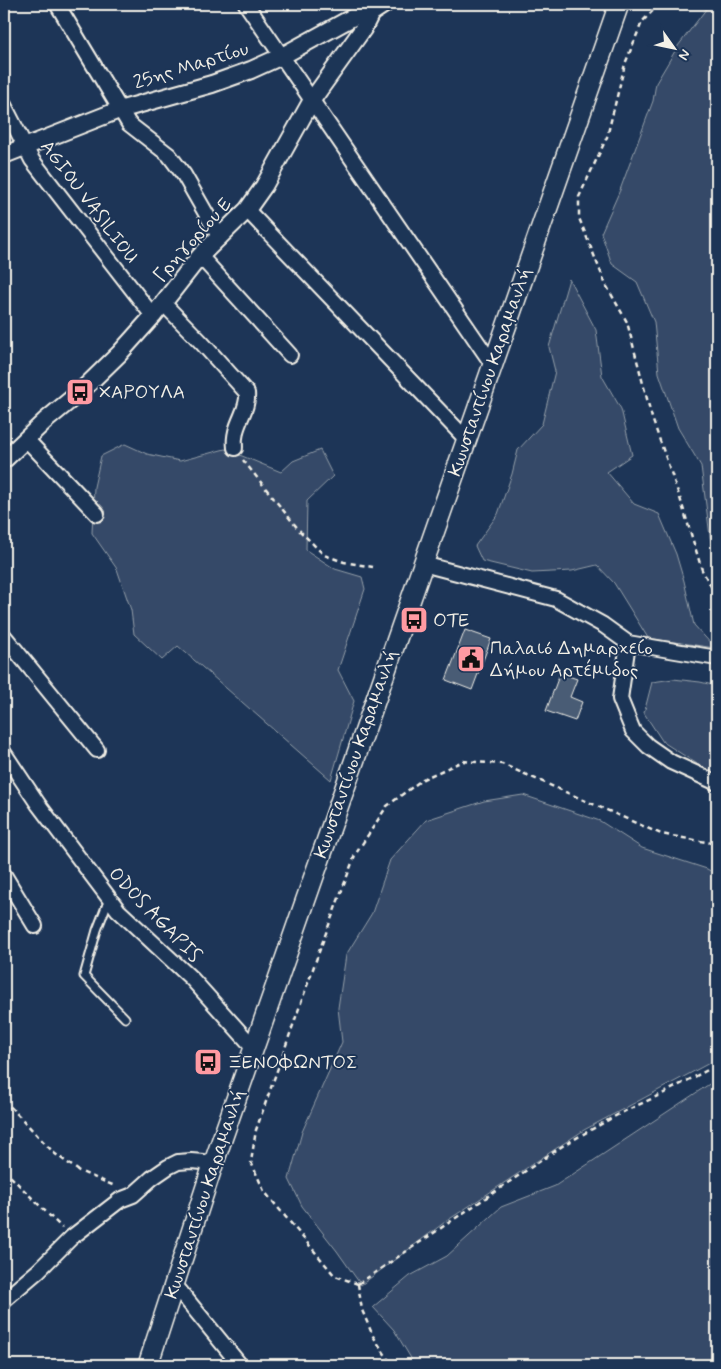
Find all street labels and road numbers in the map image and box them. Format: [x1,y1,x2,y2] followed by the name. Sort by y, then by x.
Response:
[130,37,252,95] street label: 25ης Μαρτίου
[34,135,144,269] street label: AGIOU VASILIOU
[148,192,238,288] street label: Γρηγορίου Ε
[442,264,538,480] street label: Κωνσταντίνου Καραμανλή
[308,646,404,862] street label: Κωνσταντίνου Καραμανλή
[103,862,207,968] street label: ODOS AGAPIS
[159,1086,251,1302] street label: Κωνσταντίνου Καραμανλή

